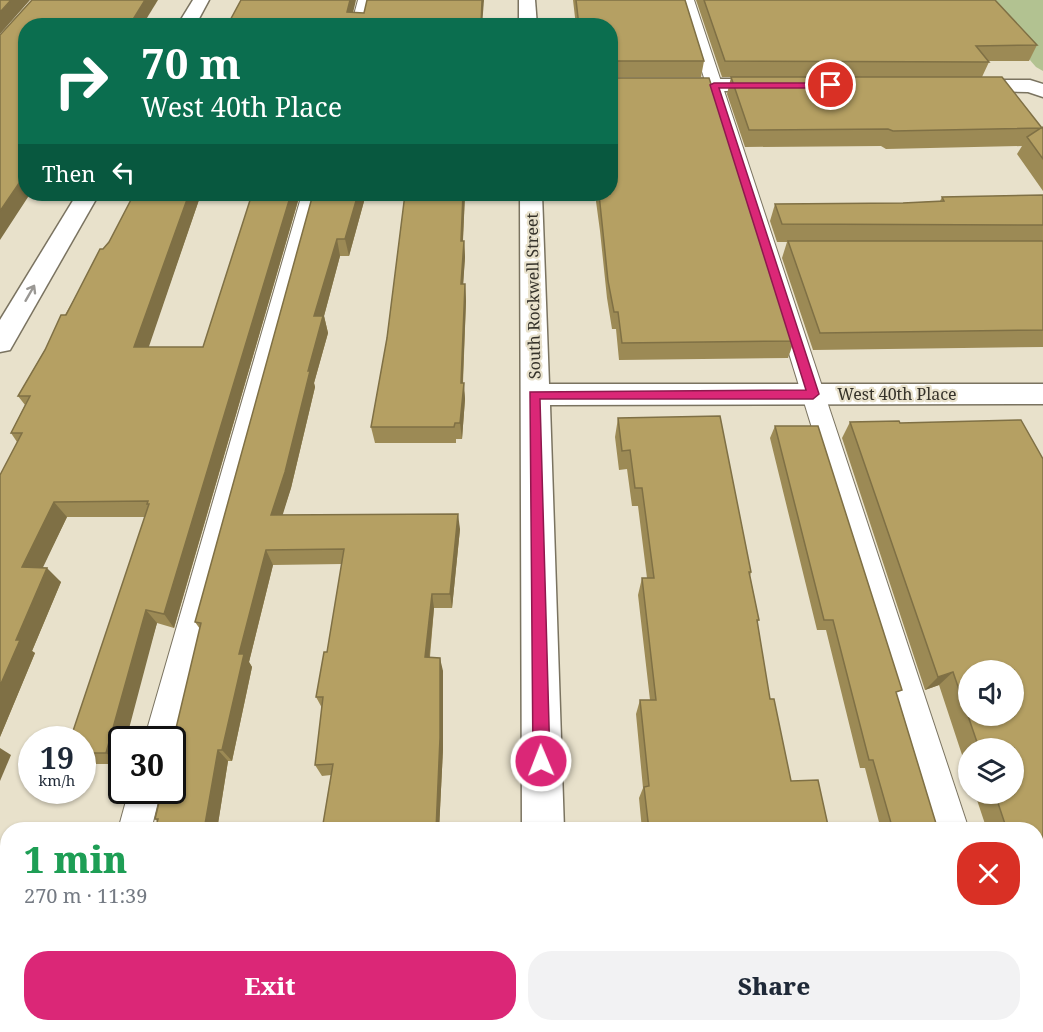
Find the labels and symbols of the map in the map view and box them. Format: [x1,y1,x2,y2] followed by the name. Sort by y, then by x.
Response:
[805,59,856,110] pin
[521,212,545,379] street label: South Rockwell Street
[24,285,36,302] one-way arrow
[837,383,957,405] street label: West 40th Place
[108,726,186,804] speed limit sign: 30
[509,729,573,793] position arrow

